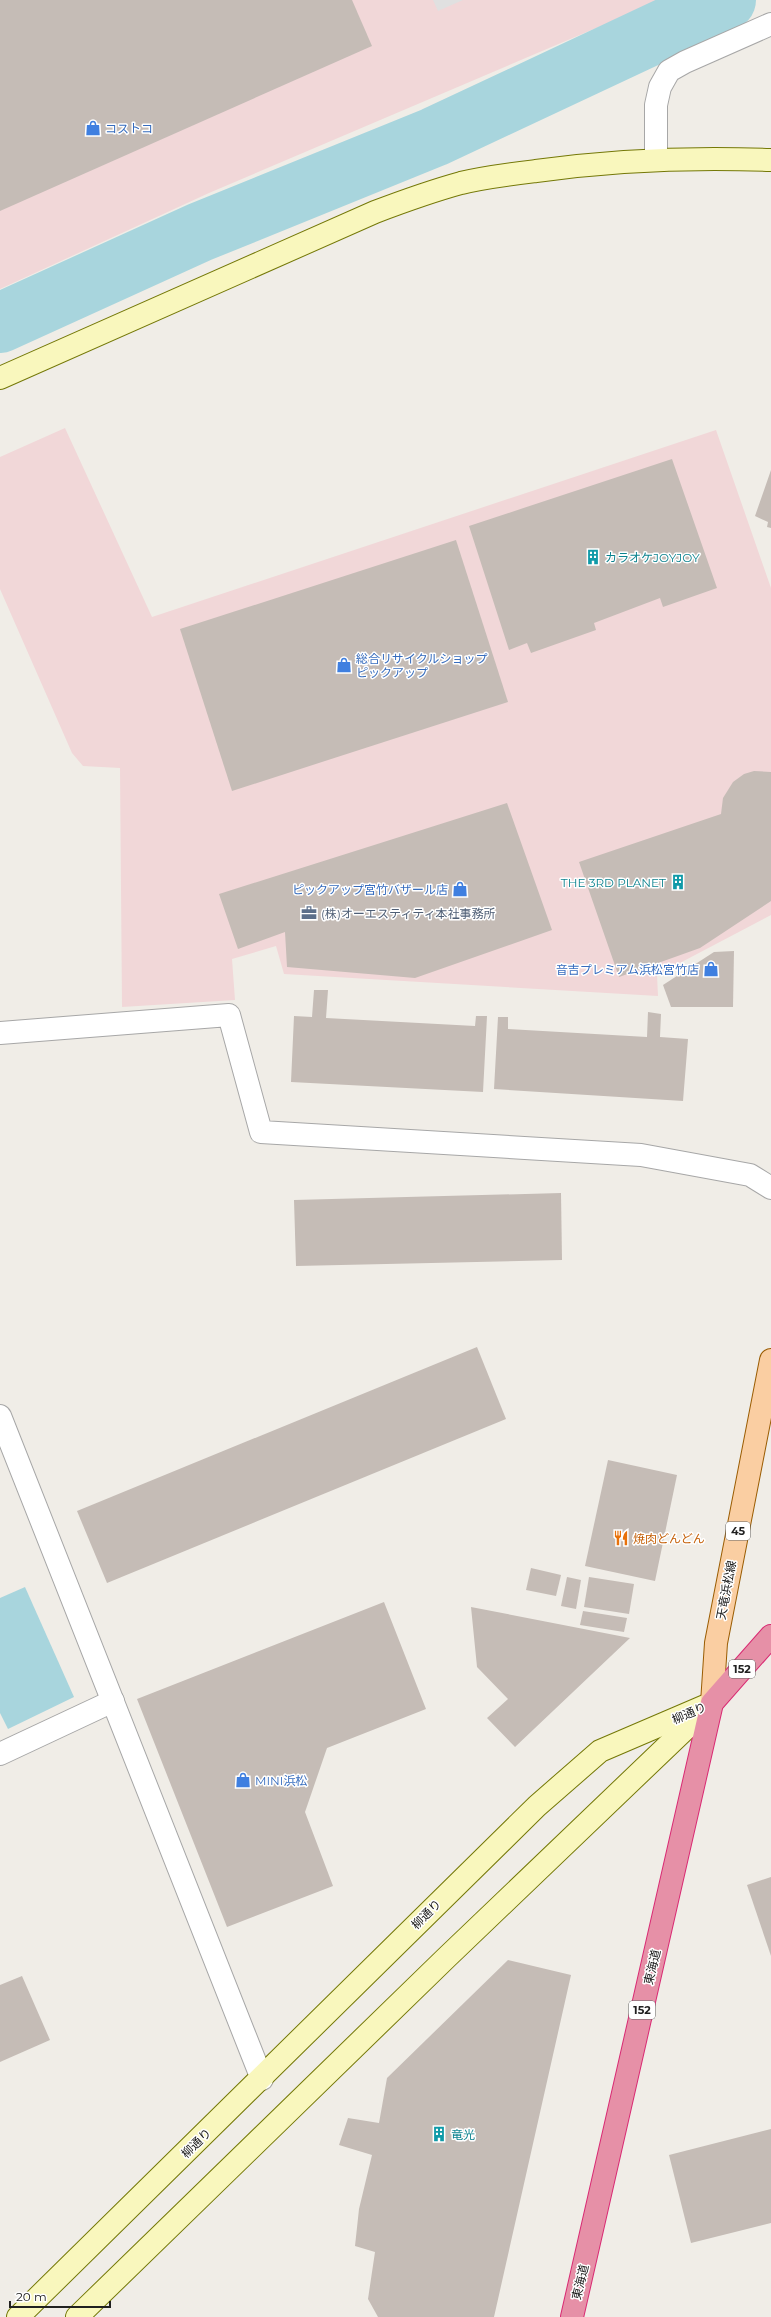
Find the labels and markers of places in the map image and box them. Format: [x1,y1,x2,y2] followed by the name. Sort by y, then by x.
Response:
[84,119,102,137] shop icon: コストコ
[105,121,153,136] place label: コストコ
[584,548,602,566] building icon: カラオケJOYJOY
[605,550,700,565] place label: カラオケJOYJOY
[356,651,487,680] place label: 総合リサイクルショップ ピックアップ
[335,656,353,674] shop icon: 総合リサイクルショップ ピックアップ
[669,873,687,891] building icon: THE 3RD PLANET
[561,875,666,890] place label: THE 3RD PLANET
[451,880,469,898] shop icon: ピックアップ宮竹バザール店
[292,882,448,897] place label: ピックアップ宮竹バザール店
[300,904,318,922] office icon: (株)オーエスティティ本社事務所
[321,906,495,921] place label: (株)オーエスティティ本社事務所
[702,960,720,978] shop icon: 音吉プレミアム浜松宮竹店
[556,962,699,977] place label: 音吉プレミアム浜松宮竹店
[612,1529,630,1547] restaurant icon: 焼肉どんどん
[633,1531,705,1546] place label: 焼肉どんどん
[234,1771,252,1789] shop icon: MINI浜松
[255,1773,307,1788] place label: MINI浜松
[430,2125,448,2143] building icon: 竜光
[451,2127,475,2142] place label: 竜光

